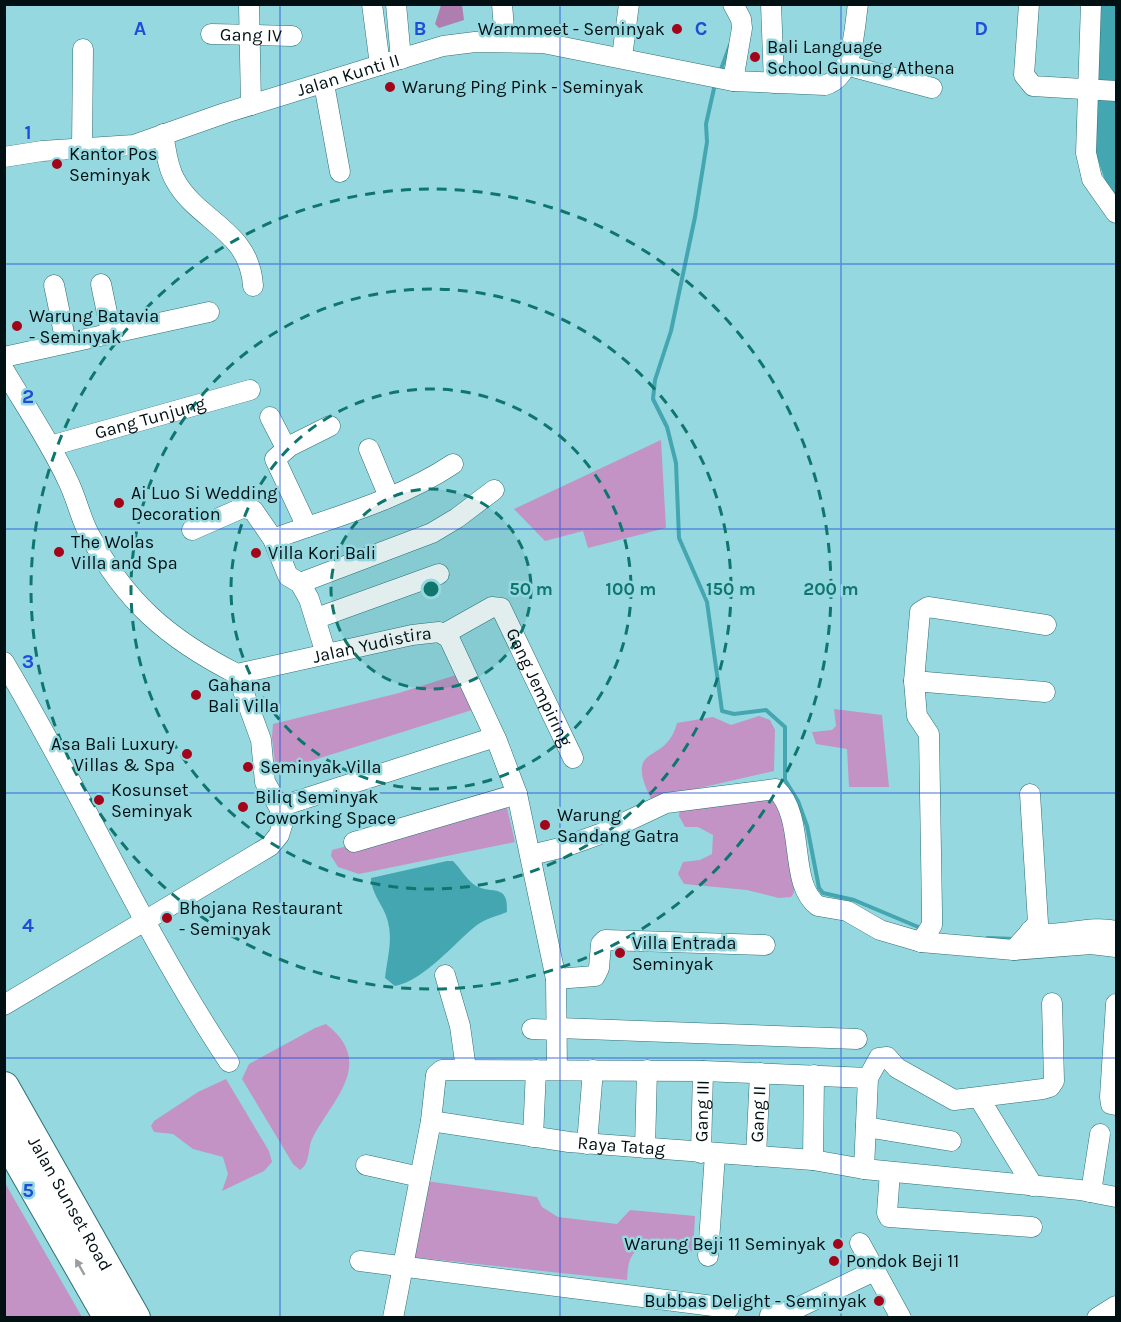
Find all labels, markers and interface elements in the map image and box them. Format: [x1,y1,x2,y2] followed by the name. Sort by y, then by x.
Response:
[134,17,147,40] text: A
[414,17,426,40] text: B
[695,17,707,40] text: C
[974,17,988,40] text: D
[478,18,665,40] place label: Warmmeet - Seminyak
[670,22,684,36] marker: Warmmeet - Seminyak
[220,23,282,47] street label: Gang IV
[767,36,955,79] place label: Bali Language School Gunung Athena
[294,49,402,101] street label: Jalan Kunti II
[748,50,762,64] marker: Bali Language School Gunung Athena
[402,76,644,98] place label: Warung Ping Pink - Seminyak
[383,80,397,94] marker: Warung Ping Pink - Seminyak
[24,121,32,144] text: 1
[69,143,157,186] place label: Kantor Pos Seminyak
[50,157,64,171] marker: Kantor Pos Seminyak
[29,305,159,348] place label: Warung Batavia - Seminyak
[10,319,24,333] marker: Warung Batavia - Seminyak
[22,385,34,408] text: 2
[92,392,208,444] street label: Gang Tunjung
[131,482,277,525] place label: Ai Luo Si Wedding Decoration
[112,496,126,510] marker: Ai Luo Si Wedding Decoration
[71,531,178,574] place label: The Wolas Villa and Spa
[268,542,376,564] place label: Villa Kori Bali
[52,545,66,559] marker: The Wolas Villa and Spa
[249,546,263,560] marker: Villa Kori Bali
[509,578,553,600] text: 50 m
[606,578,656,600] text: 100 m
[706,578,756,600] text: 150 m
[803,578,859,600] text: 200 m
[421,579,441,599] centre of rings
[311,622,433,668] street label: Jalan Yudistira
[501,624,577,750] street label: Gang Jempiring
[22,650,34,673] text: 3
[208,674,279,717] place label: Gahana Bali Villa
[189,688,203,702] marker: Gahana Bali Villa
[51,733,176,776] place label: Asa Bali Luxury Villas & Spa
[180,747,194,761] marker: Asa Bali Luxury Villas & Spa
[260,756,381,778] place label: Seminyak Villa
[241,760,255,774] marker: Seminyak Villa
[111,779,193,822] place label: Kosunset Seminyak
[255,786,396,829] place label: Biliq Seminyak Coworking Space
[92,793,106,807] marker: Kosunset Seminyak
[236,800,250,814] marker: Biliq Seminyak Coworking Space
[557,804,679,847] place label: Warung Sandang Gatra
[538,818,552,832] marker: Warung Sandang Gatra
[179,897,343,940] place label: Bhojana Restaurant - Seminyak
[160,911,174,925] marker: Bhojana Restaurant - Seminyak
[22,914,34,937] text: 4
[632,932,737,975] place label: Villa Entrada Seminyak
[613,946,627,960] marker: Villa Entrada Seminyak
[690,1080,714,1142] street label: Gang III
[746,1085,770,1143] street label: Gang II
[23,1132,117,1275] street label: Jalan Sunset Road
[577,1132,666,1160] street label: Raya Tatag
[22,1179,34,1202] text: 5
[624,1233,826,1255] place label: Warung Beji 11 Seminyak
[831,1237,845,1251] marker: Warung Beji 11 Seminyak
[846,1250,959,1272] place label: Pondok Beji 11
[827,1254,841,1268] marker: Pondok Beji 11
[74,1259,85,1275] one-way arrow
[644,1290,867,1312] place label: Bubbas Delight - Seminyak
[872,1294,886,1308] marker: Bubbas Delight - Seminyak

